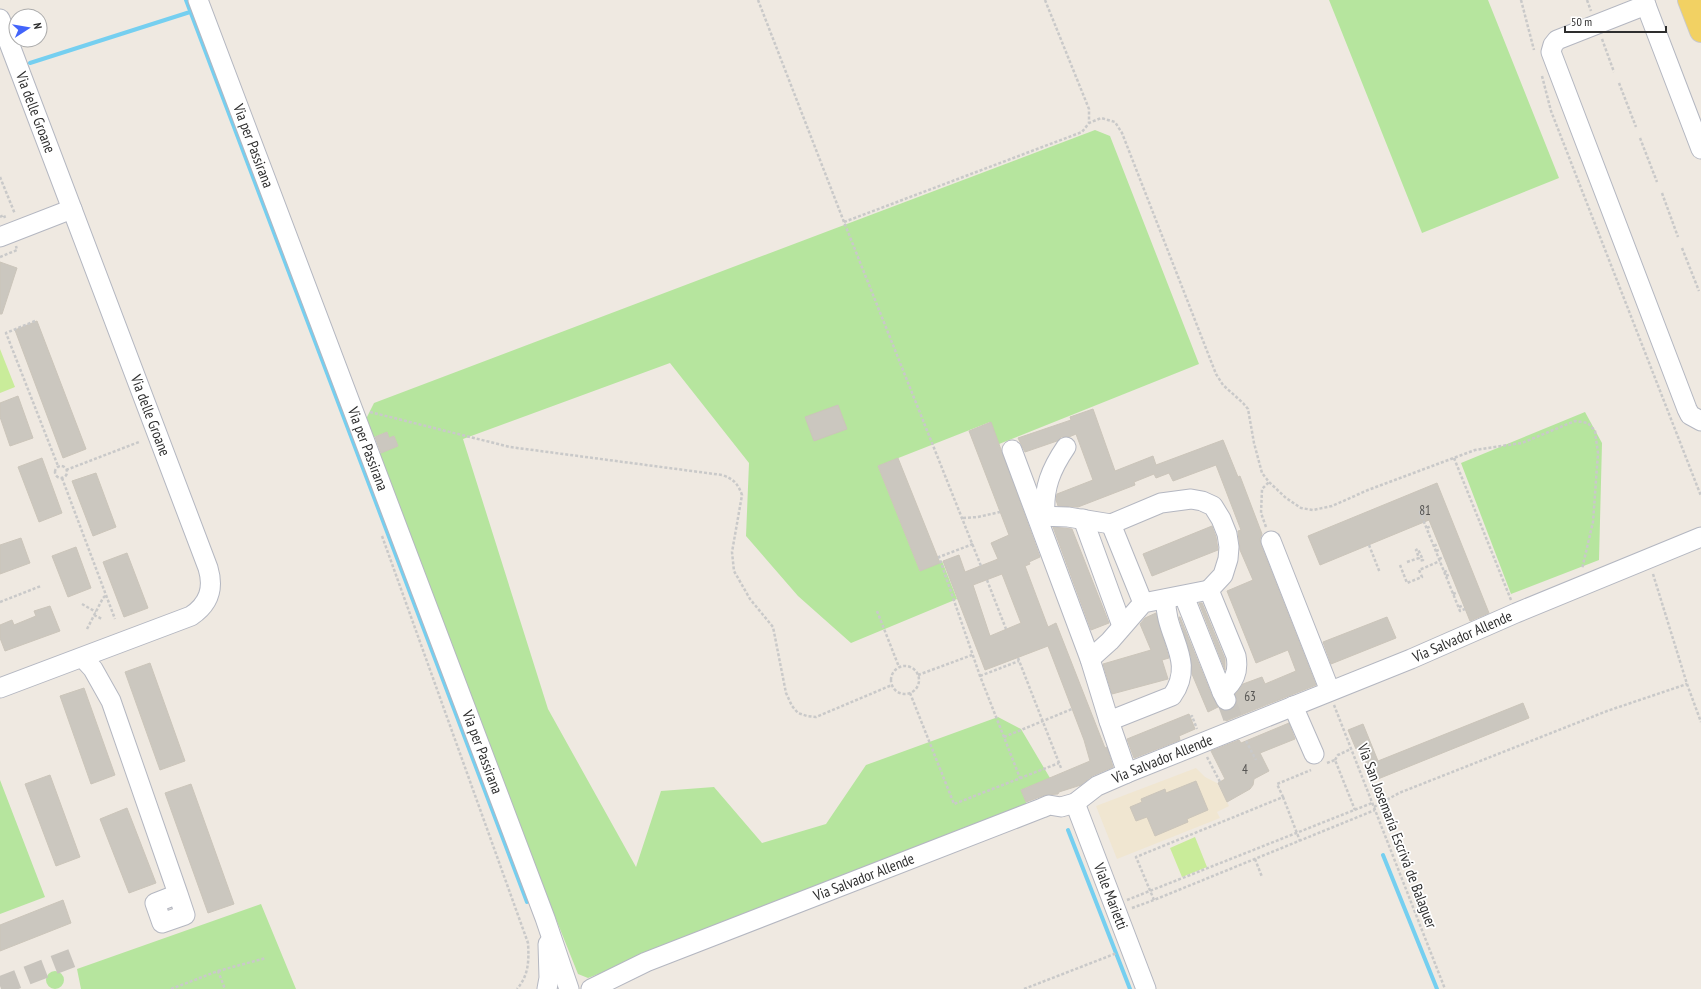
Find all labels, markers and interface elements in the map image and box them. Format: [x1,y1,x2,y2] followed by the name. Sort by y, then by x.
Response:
[8,8,48,48] north arrow
[1565,8,1666,34] scale bar
[1571,14,1592,29] text: 50 m
[30,22,45,30] text: N
[12,68,60,156] street label: Via delle Groane
[229,100,278,190] street label: Via per Passirana
[126,371,175,459] street label: Via delle Groane
[343,403,393,493] street label: Via per Passirana
[1419,502,1431,519] house number: 81
[1408,606,1515,667] street label: Via Salvador Allende
[1244,688,1256,705] house number: 63
[458,706,507,796] street label: Via per Passirana
[1108,730,1215,788] street label: Via Salvador Allende
[1353,740,1442,932] street label: Via San Josemaría Escrivá de Balaguer
[1242,761,1248,778] house number: 4
[810,849,917,905] street label: Via Salvador Allende
[1089,859,1132,932] street label: Viale Marietti

